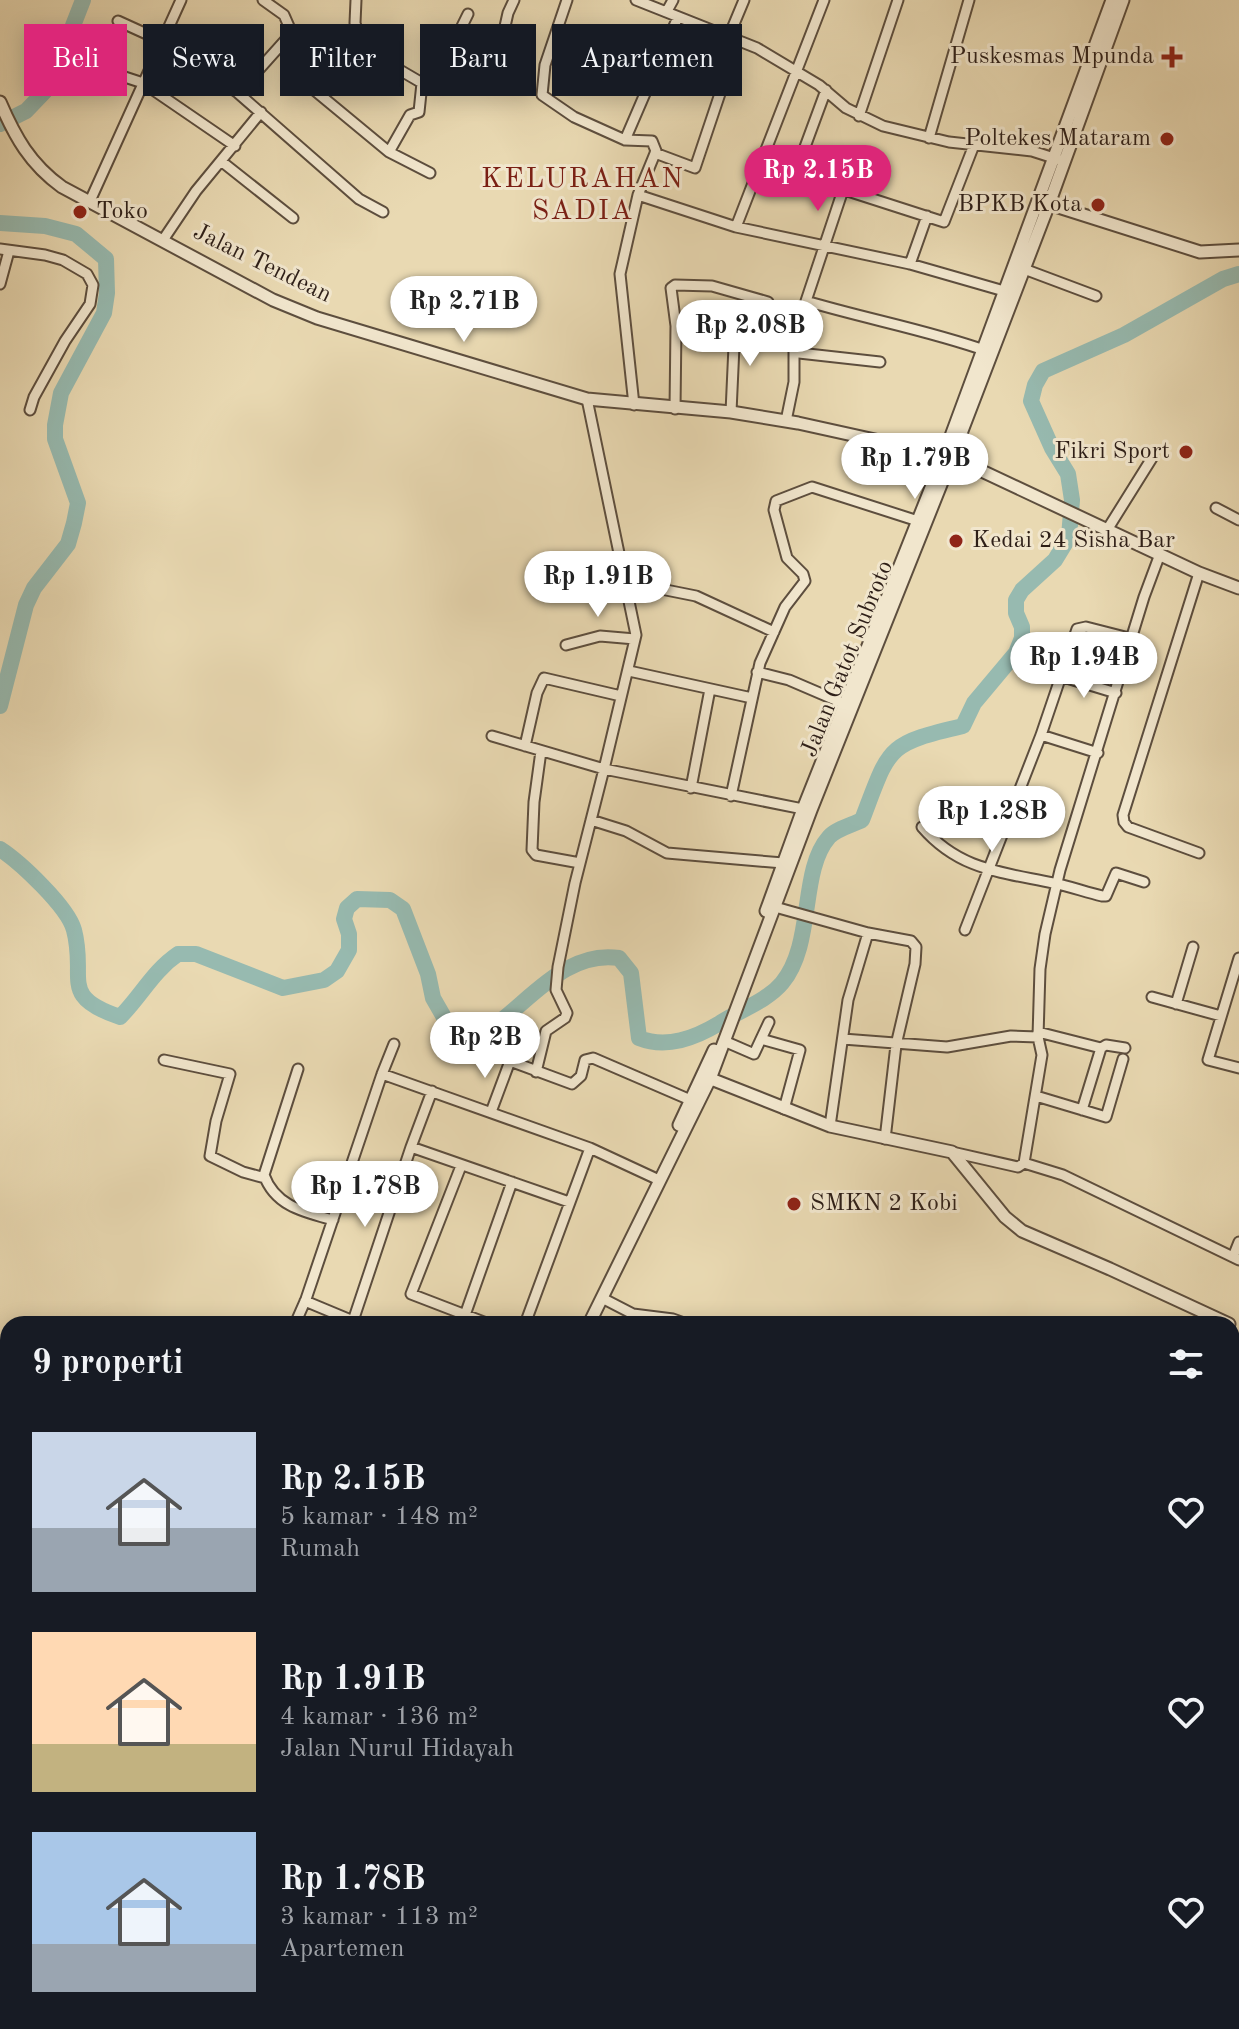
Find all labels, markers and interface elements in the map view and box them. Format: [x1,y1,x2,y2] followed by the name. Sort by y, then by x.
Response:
[24,24,127,96] chip: Beli
[143,24,264,96] chip: Sewa
[280,24,404,96] chip: Filter
[420,24,536,96] chip: Baru
[552,24,742,96] chip: Apartemen
[950,45,1154,69] place label: Puskesmas Mpunda
[1161,46,1183,68] marker: Puskesmas Mpunda
[964,127,1151,151] place label: Poltekes Mataram
[1158,130,1176,148] marker: Poltekes Mataram
[735,145,901,213] pin: Rp 2.15B
[762,158,874,184] text: Rp 2.15B
[481,166,685,226] district label: KELURAHAN SADIA
[957,193,1082,217] place label: BPKB Kota
[1089,196,1107,214] marker: BPKB Kota
[96,200,148,224] place label: Toko
[71,203,89,221] marker: Toko
[189,220,335,308] street label: Jalan Tendean
[381,276,547,344] pin: Rp 2.71B
[408,289,520,315] text: Rp 2.71B
[667,300,833,368] pin: Rp 2.08B
[694,313,806,339] text: Rp 2.08B
[832,433,998,501] pin: Rp 1.79B
[1054,440,1170,464] place label: Fikri Sport
[1177,443,1195,461] marker: Fikri Sport
[859,446,971,472] text: Rp 1.79B
[972,529,1175,553] place label: Kedai 24 Sisha Bar
[947,532,965,550] marker: Kedai 24 Sisha Bar
[515,551,681,619] pin: Rp 1.91B
[798,557,898,761] street label: Jalan Gatot Subroto
[542,564,654,590] text: Rp 1.91B
[1001,632,1167,700] pin: Rp 1.94B
[1028,645,1140,671] text: Rp 1.94B
[909,786,1075,854] pin: Rp 1.28B
[936,799,1048,825] text: Rp 1.28B
[429,1012,541,1080] pin: Rp 2B
[448,1025,522,1051] text: Rp 2B
[282,1161,448,1229] pin: Rp 1.78B
[309,1174,421,1200] text: Rp 1.78B
[810,1192,958,1216] place label: SMKN 2 Kobi
[785,1195,803,1213] marker: SMKN 2 Kobi
[1164,1342,1208,1386] icon: filters
[32,1347,183,1381] text: 9 properti
[280,1463,426,1497] text: Rp 2.15B
[96,1464,192,1560] icon: home
[1164,1490,1208,1534] icon: heart
[280,1504,478,1530] text: 5 kamar · 148 m²
[280,1536,360,1562] text: Rumah
[280,1663,426,1697] text: Rp 1.91B
[96,1664,192,1760] icon: home
[1164,1690,1208,1734] icon: heart
[280,1704,478,1730] text: 4 kamar · 136 m²
[280,1736,514,1762] text: Jalan Nurul Hidayah
[280,1863,426,1897] text: Rp 1.78B
[96,1864,192,1960] icon: home
[1164,1890,1208,1934] icon: heart
[280,1904,478,1930] text: 3 kamar · 113 m²
[280,1936,405,1962] text: Apartemen

